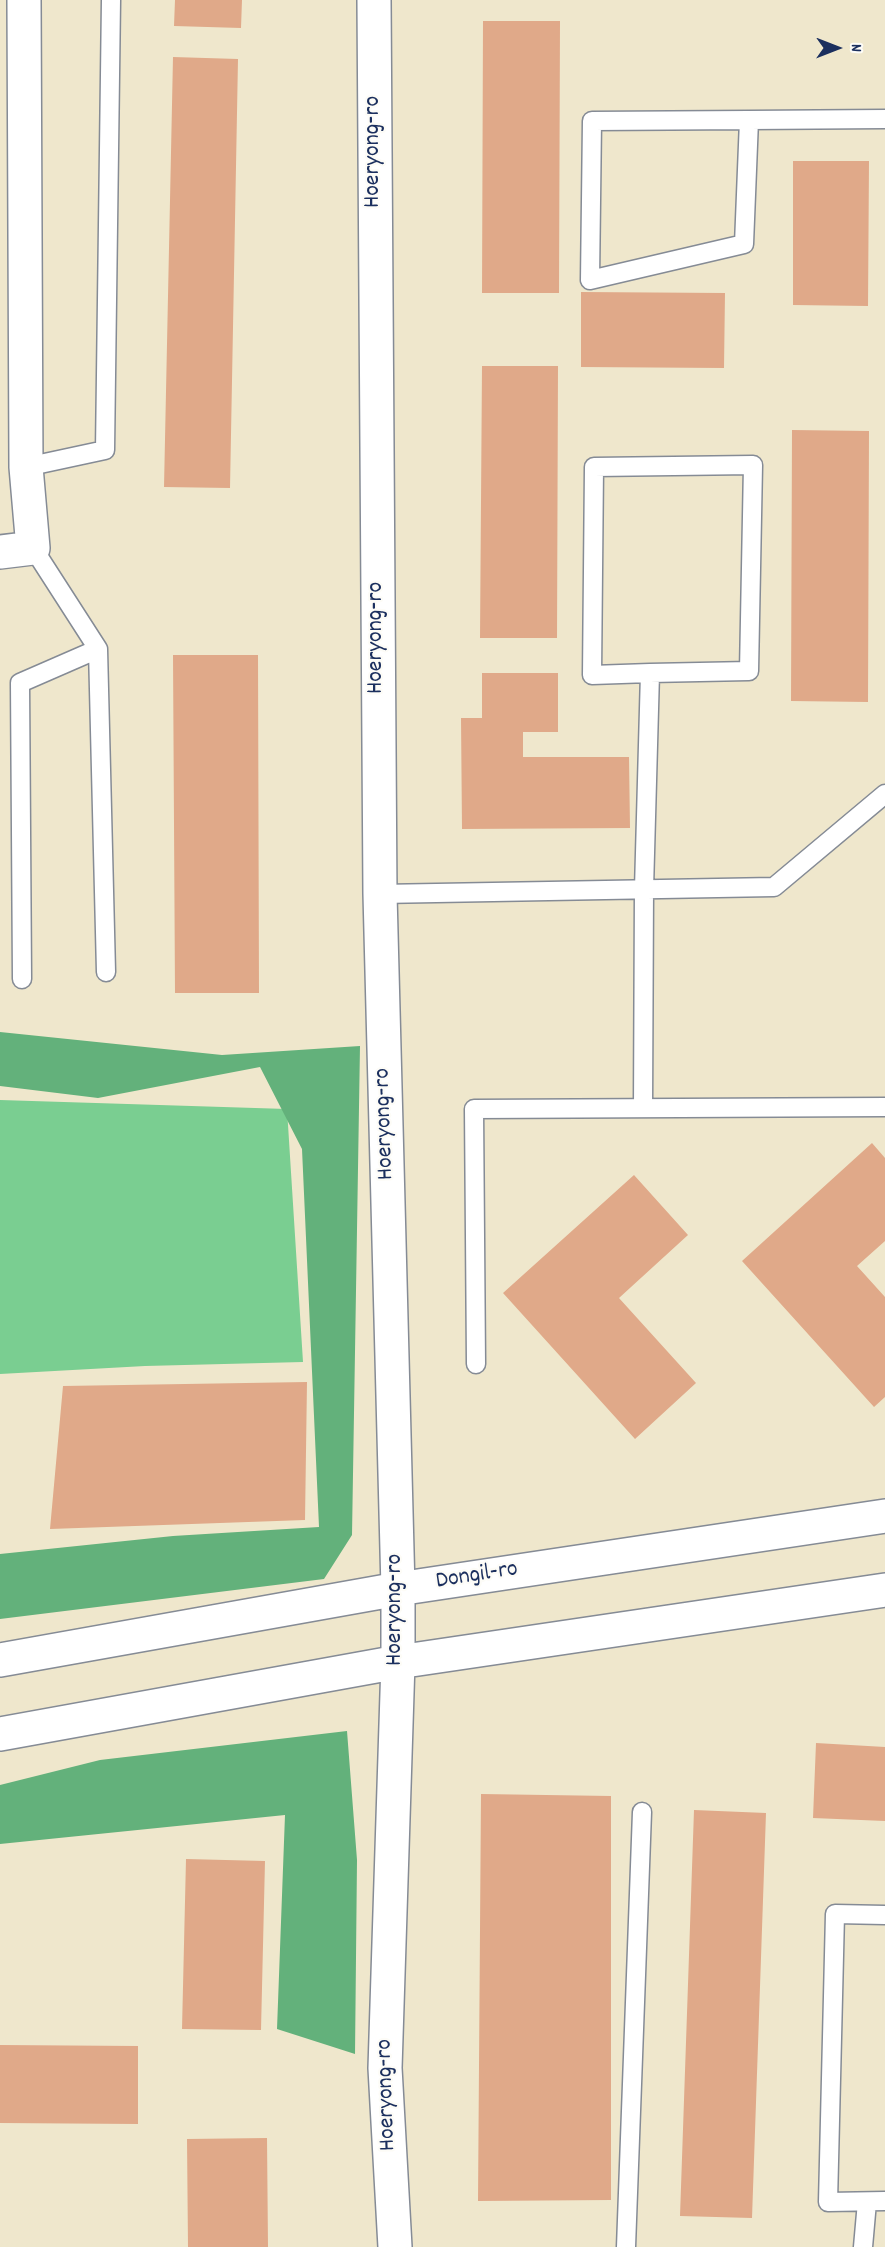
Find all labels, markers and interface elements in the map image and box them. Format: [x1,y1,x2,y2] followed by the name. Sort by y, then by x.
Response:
[807,18,867,78] north arrow
[844,44,867,52] text: N
[361,96,389,208] street label: Hoeryong-ro
[364,582,392,694] street label: Hoeryong-ro
[370,1067,402,1181] street label: Hoeryong-ro
[383,1554,411,1666] street label: Hoeryong-ro
[434,1556,520,1598] street label: Dongil-ro
[372,2038,404,2152] street label: Hoeryong-ro

